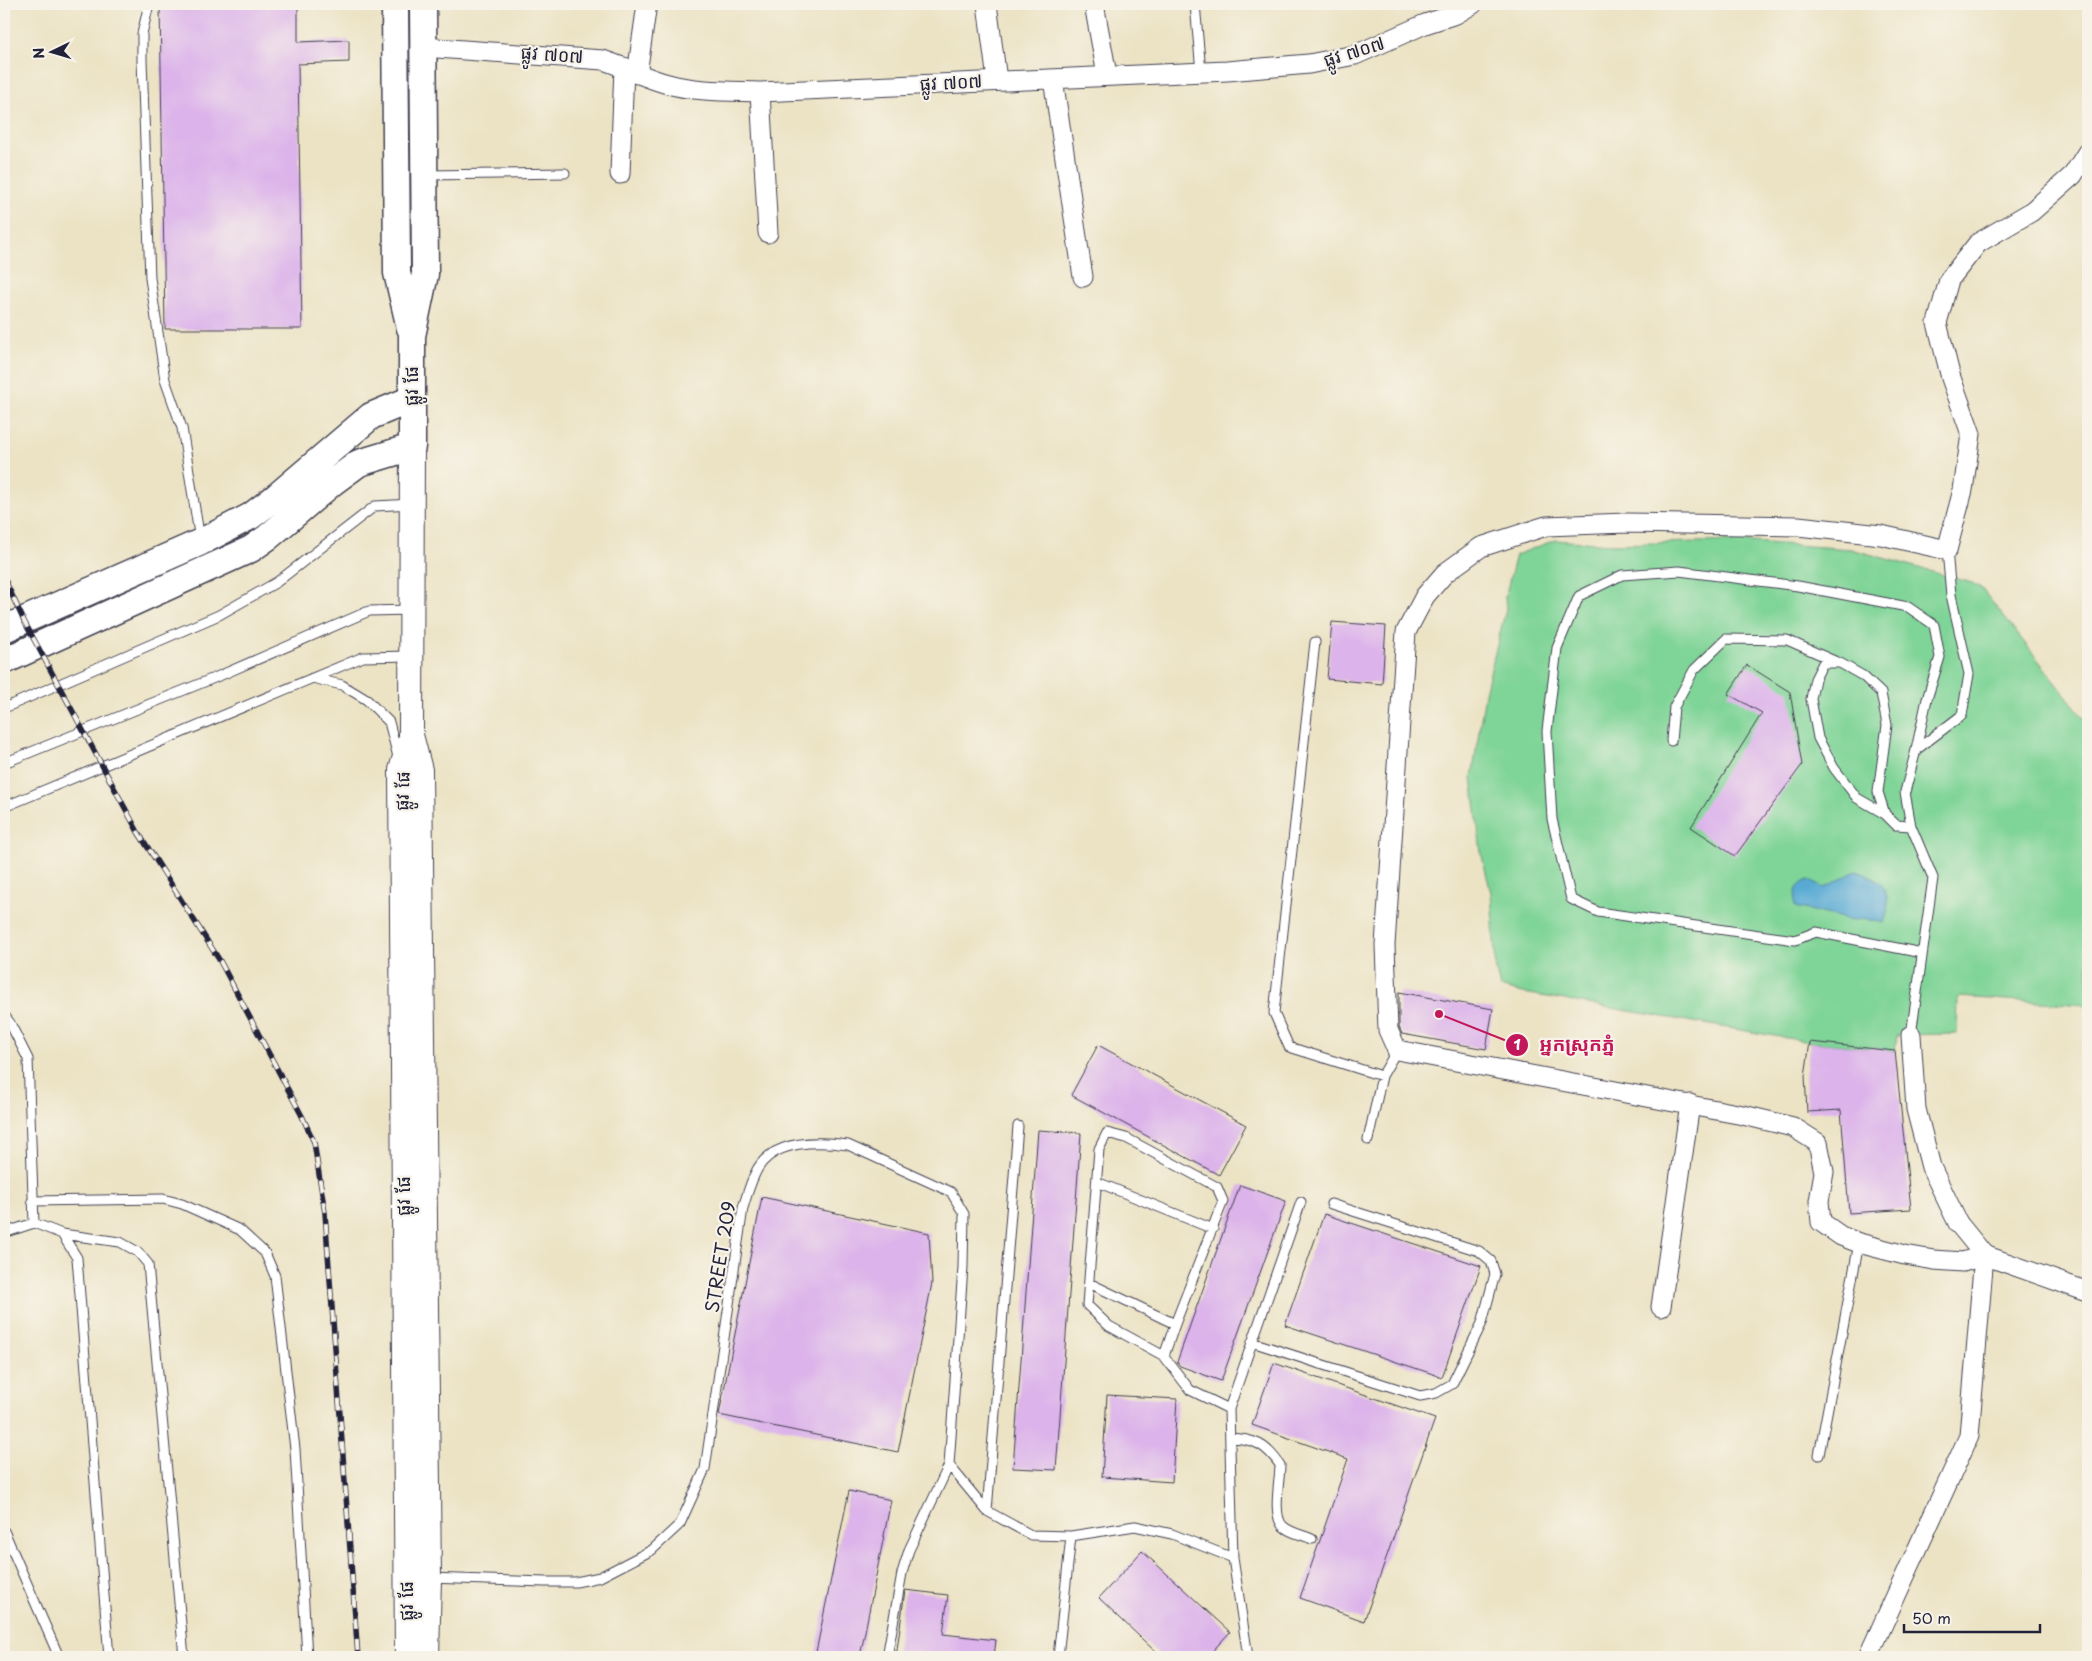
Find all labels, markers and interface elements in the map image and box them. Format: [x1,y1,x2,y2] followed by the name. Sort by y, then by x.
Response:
[28,28,78,78] north arrow
[1320,28,1389,77] street label: ផ្លូវ ៧០៧
[520,38,584,73] street label: ផ្លូវ ៧០៧
[28,47,49,60] text: N
[919,66,983,101] street label: ផ្លូវ ៧០៧
[397,366,428,406] street label: ផ្លូវ ផែ
[387,771,420,811] street label: ផ្លូវ ផែ
[1505,1028,1625,1062] callout: អ្នកស្រុកភ្នំ
[1539,1029,1615,1057] text: អ្នកស្រុកភ្នំ
[1513,1032,1521,1055] text: 1
[389,1176,420,1216] street label: ផ្លូវ ផែ
[697,1199,742,1314] street label: STREET 209
[392,1581,423,1621] street label: ផ្លូវ ផែ
[1904,1601,2041,1633] scale bar
[1912,1606,1951,1629] text: 50 m

